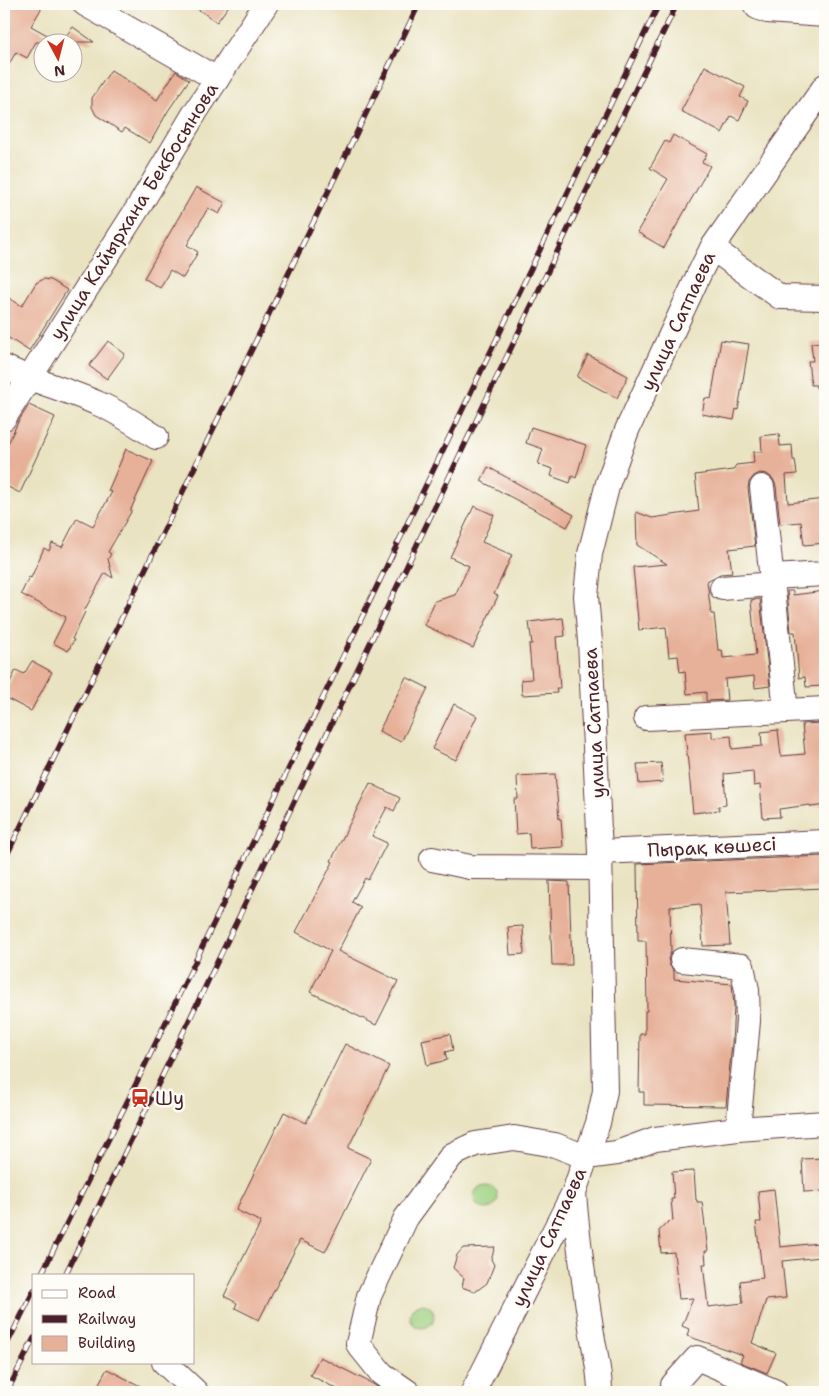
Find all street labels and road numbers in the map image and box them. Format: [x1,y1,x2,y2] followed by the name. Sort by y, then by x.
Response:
[44,78,224,344] street label: улица Кайырхана Бекбосынова
[635,247,721,395] street label: улица Сатпаева
[578,647,610,799] street label: улица Сатпаева
[647,831,777,863] street label: Пырақ көшесі
[506,1163,592,1311] street label: улица Сатпаева

